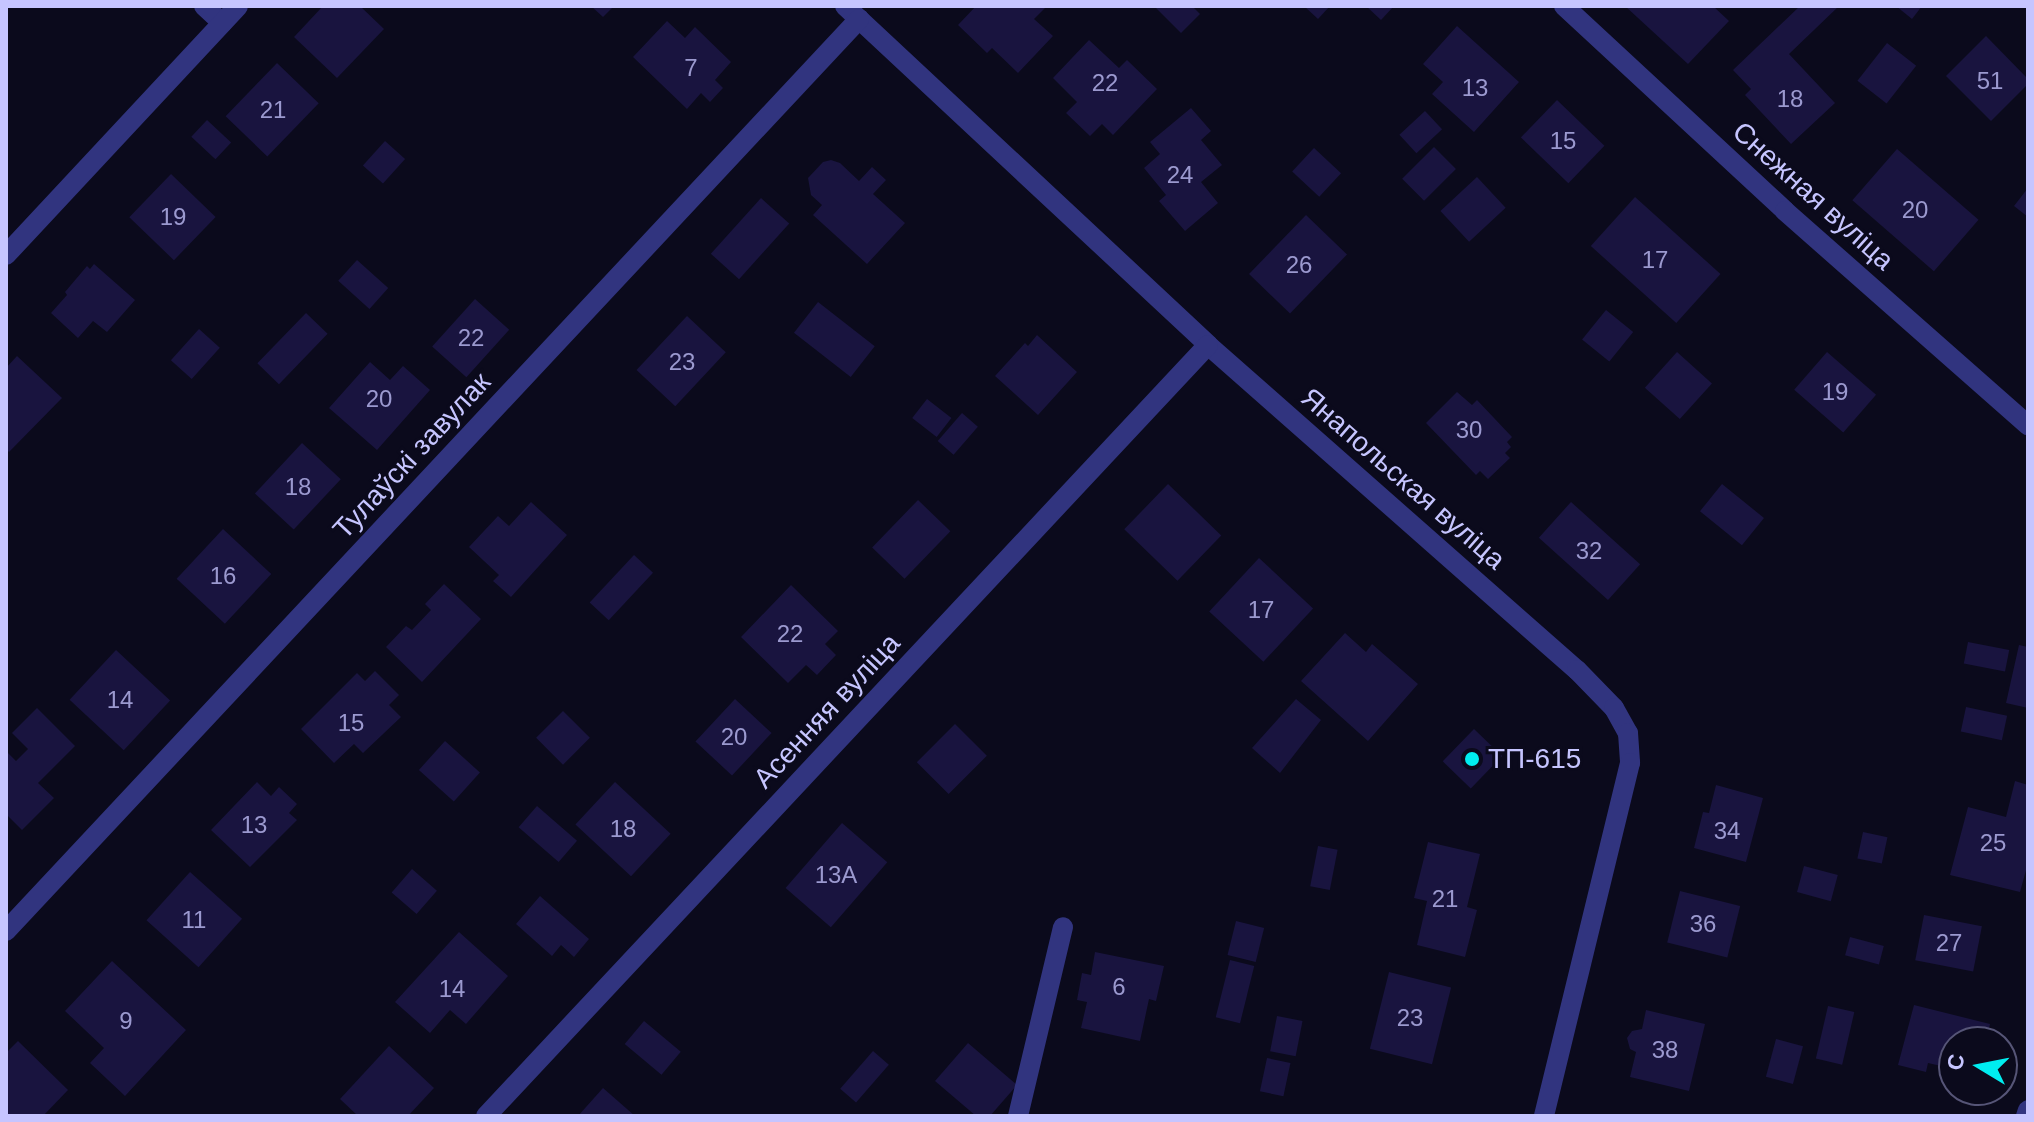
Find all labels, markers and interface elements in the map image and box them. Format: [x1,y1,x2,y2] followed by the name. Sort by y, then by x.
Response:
[684,54,698,82] house number: 7
[1977,67,2003,95] house number: 51
[1092,69,1118,97] house number: 22
[1462,74,1488,102] house number: 13
[1777,85,1803,113] house number: 18
[260,96,286,124] house number: 21
[1725,115,1901,277] street label: Снежная вуліца
[1550,127,1576,155] house number: 15
[1167,161,1193,189] house number: 24
[1902,196,1928,224] house number: 20
[160,203,186,231] house number: 19
[1642,246,1668,274] house number: 17
[1286,251,1312,279] house number: 26
[458,324,484,352] house number: 22
[669,348,695,376] house number: 23
[326,366,498,546] street label: Тулаўскі завулак
[1822,378,1848,406] house number: 19
[1294,381,1512,577] street label: Янапольская вуліца
[366,385,392,413] house number: 20
[1456,416,1482,444] house number: 30
[285,473,311,501] house number: 18
[1576,537,1602,565] house number: 32
[210,562,236,590] house number: 16
[1248,596,1274,624] house number: 17
[777,620,803,648] house number: 22
[747,627,907,795] street label: Асенняя вуліца
[107,686,133,714] house number: 14
[338,709,364,737] house number: 15
[721,723,747,751] house number: 20
[1488,742,1581,776] place label: ТП-615
[1463,750,1481,768] marker: ТП-615
[241,811,267,839] house number: 13
[610,815,636,843] house number: 18
[1714,817,1740,845] house number: 34
[1980,829,2006,857] house number: 25
[815,861,857,889] house number: 13А
[1432,885,1458,913] house number: 21
[182,906,206,934] house number: 11
[1690,910,1716,938] house number: 36
[1936,929,1962,957] house number: 27
[1112,973,1126,1001] house number: 6
[439,975,465,1003] house number: 14
[1397,1004,1423,1032] house number: 23
[119,1007,133,1035] house number: 9
[1938,1026,2018,1106] north arrow
[1652,1036,1678,1064] house number: 38
[1942,1052,1970,1072] text: С

